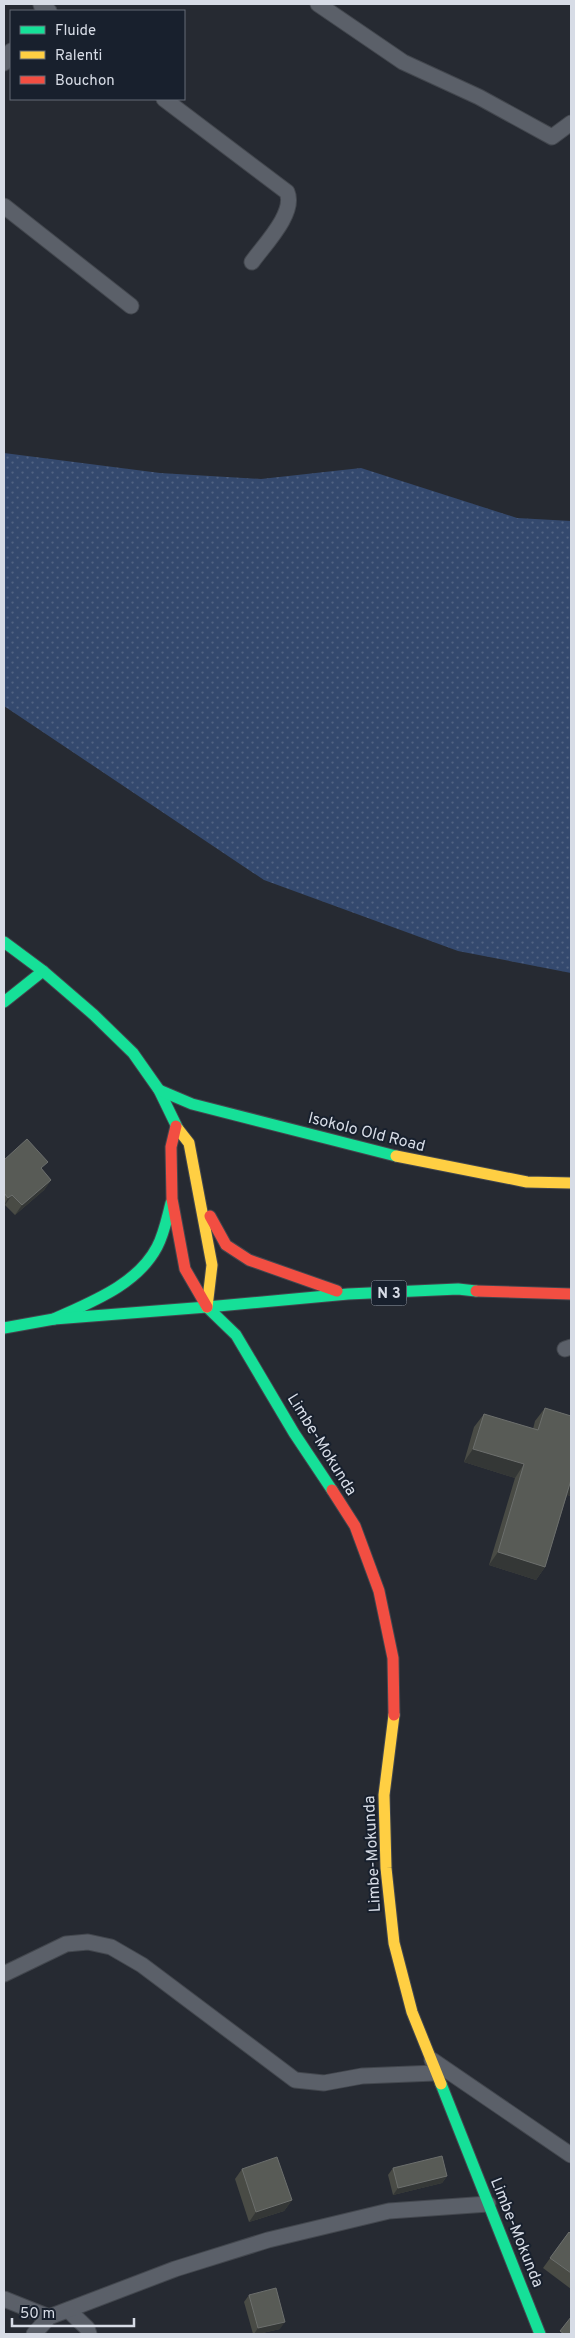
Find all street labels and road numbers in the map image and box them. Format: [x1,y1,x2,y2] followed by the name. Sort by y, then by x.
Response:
[306,1109,427,1157] street label: Isokolo Old Road
[372,1280,406,1306] road number: N 3
[282,1390,361,1500] street label: Limbe-Mokunda
[360,1795,386,1913] street label: Limbe-Mokunda
[485,2175,547,2291] street label: Limbe-Mokunda

